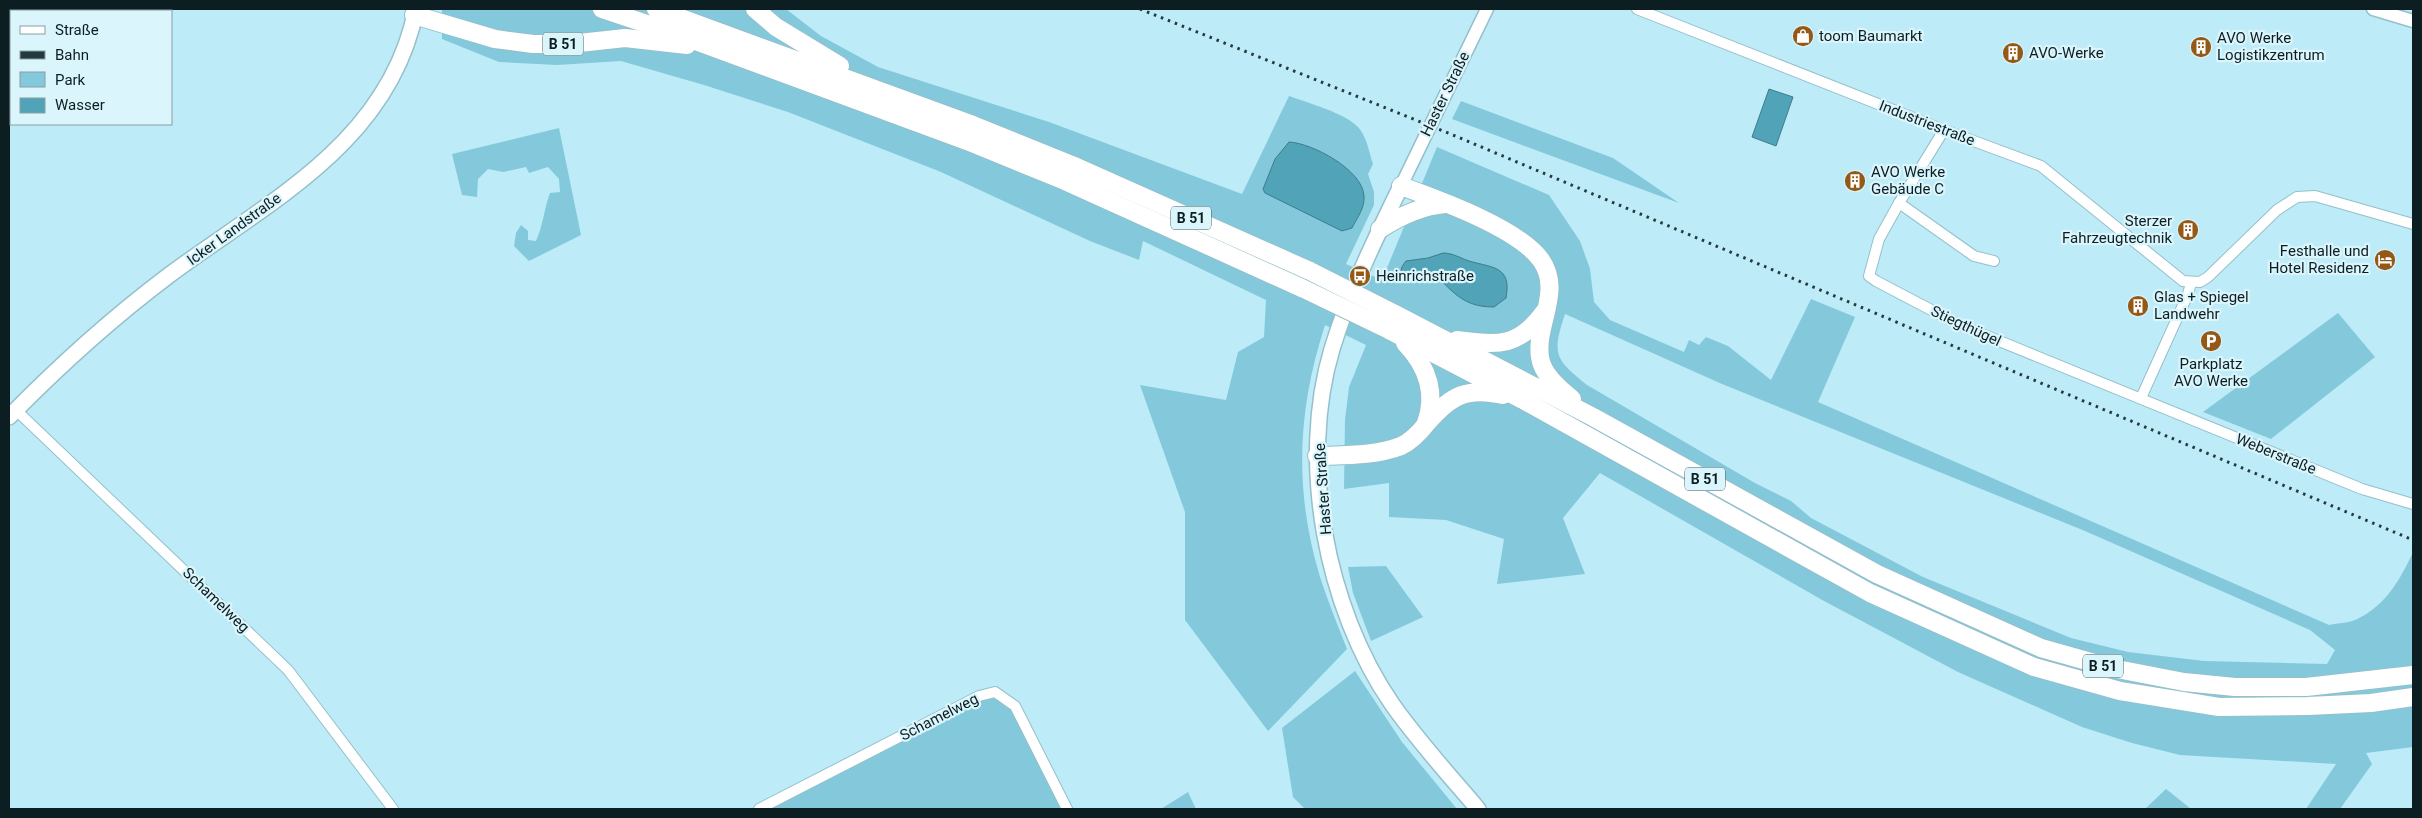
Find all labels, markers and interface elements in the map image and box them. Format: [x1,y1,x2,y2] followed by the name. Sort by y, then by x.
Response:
[10,10,172,125] legend
[55,21,99,39] text: Straße
[1791,24,1815,48] shop icon: toom Baumarkt
[1819,27,1923,45] place label: toom Baumarkt
[2217,29,2325,64] place label: AVO Werke Logistikzentrum
[543,33,583,56] road number: B 51
[2189,35,2213,59] building icon: AVO Werke Logistikzentrum
[2001,41,2025,65] building icon: AVO-Werke
[2029,44,2104,62] place label: AVO-Werke
[55,46,89,64] text: Bahn
[1417,49,1473,139] street label: Haster Straße
[55,71,86,89] text: Park
[55,96,105,114] text: Wasser
[1877,97,1977,149] street label: Industriestraße
[1871,163,1945,198] place label: AVO Werke Gebäude C
[1843,169,1867,193] building icon: AVO Werke Gebäude C
[184,189,284,269] street label: Icker Landstraße
[1171,207,1211,230] road number: B 51
[2062,212,2172,247] place label: Sterzer Fahrzeugtechnik
[2176,218,2200,242] building icon: Sterzer Fahrzeugtechnik
[2269,242,2369,277] place label: Festhalle und Hotel Residenz
[2373,248,2397,272] hotel icon: Festhalle und Hotel Residenz
[1348,264,1372,288] bus stop icon: Heinrichstraße
[1376,267,1474,285] place label: Heinrichstraße
[2154,288,2249,323] place label: Glas + Spiegel Landwehr
[2126,294,2150,318] building icon: Glas + Spiegel Landwehr
[1928,302,2004,350] street label: Stiegthügel
[2199,329,2223,353] parking icon: Parkplatz AVO Werke
[2174,355,2248,390] place label: Parkplatz AVO Werke
[2233,430,2319,478] street label: Weberstraße
[1311,442,1335,535] street label: Haster Straße
[1685,468,1725,490] road number: B 51
[179,564,253,636] street label: Schamelweg
[2083,654,2123,678] road number: B 51
[897,690,981,744] street label: Schamelweg

